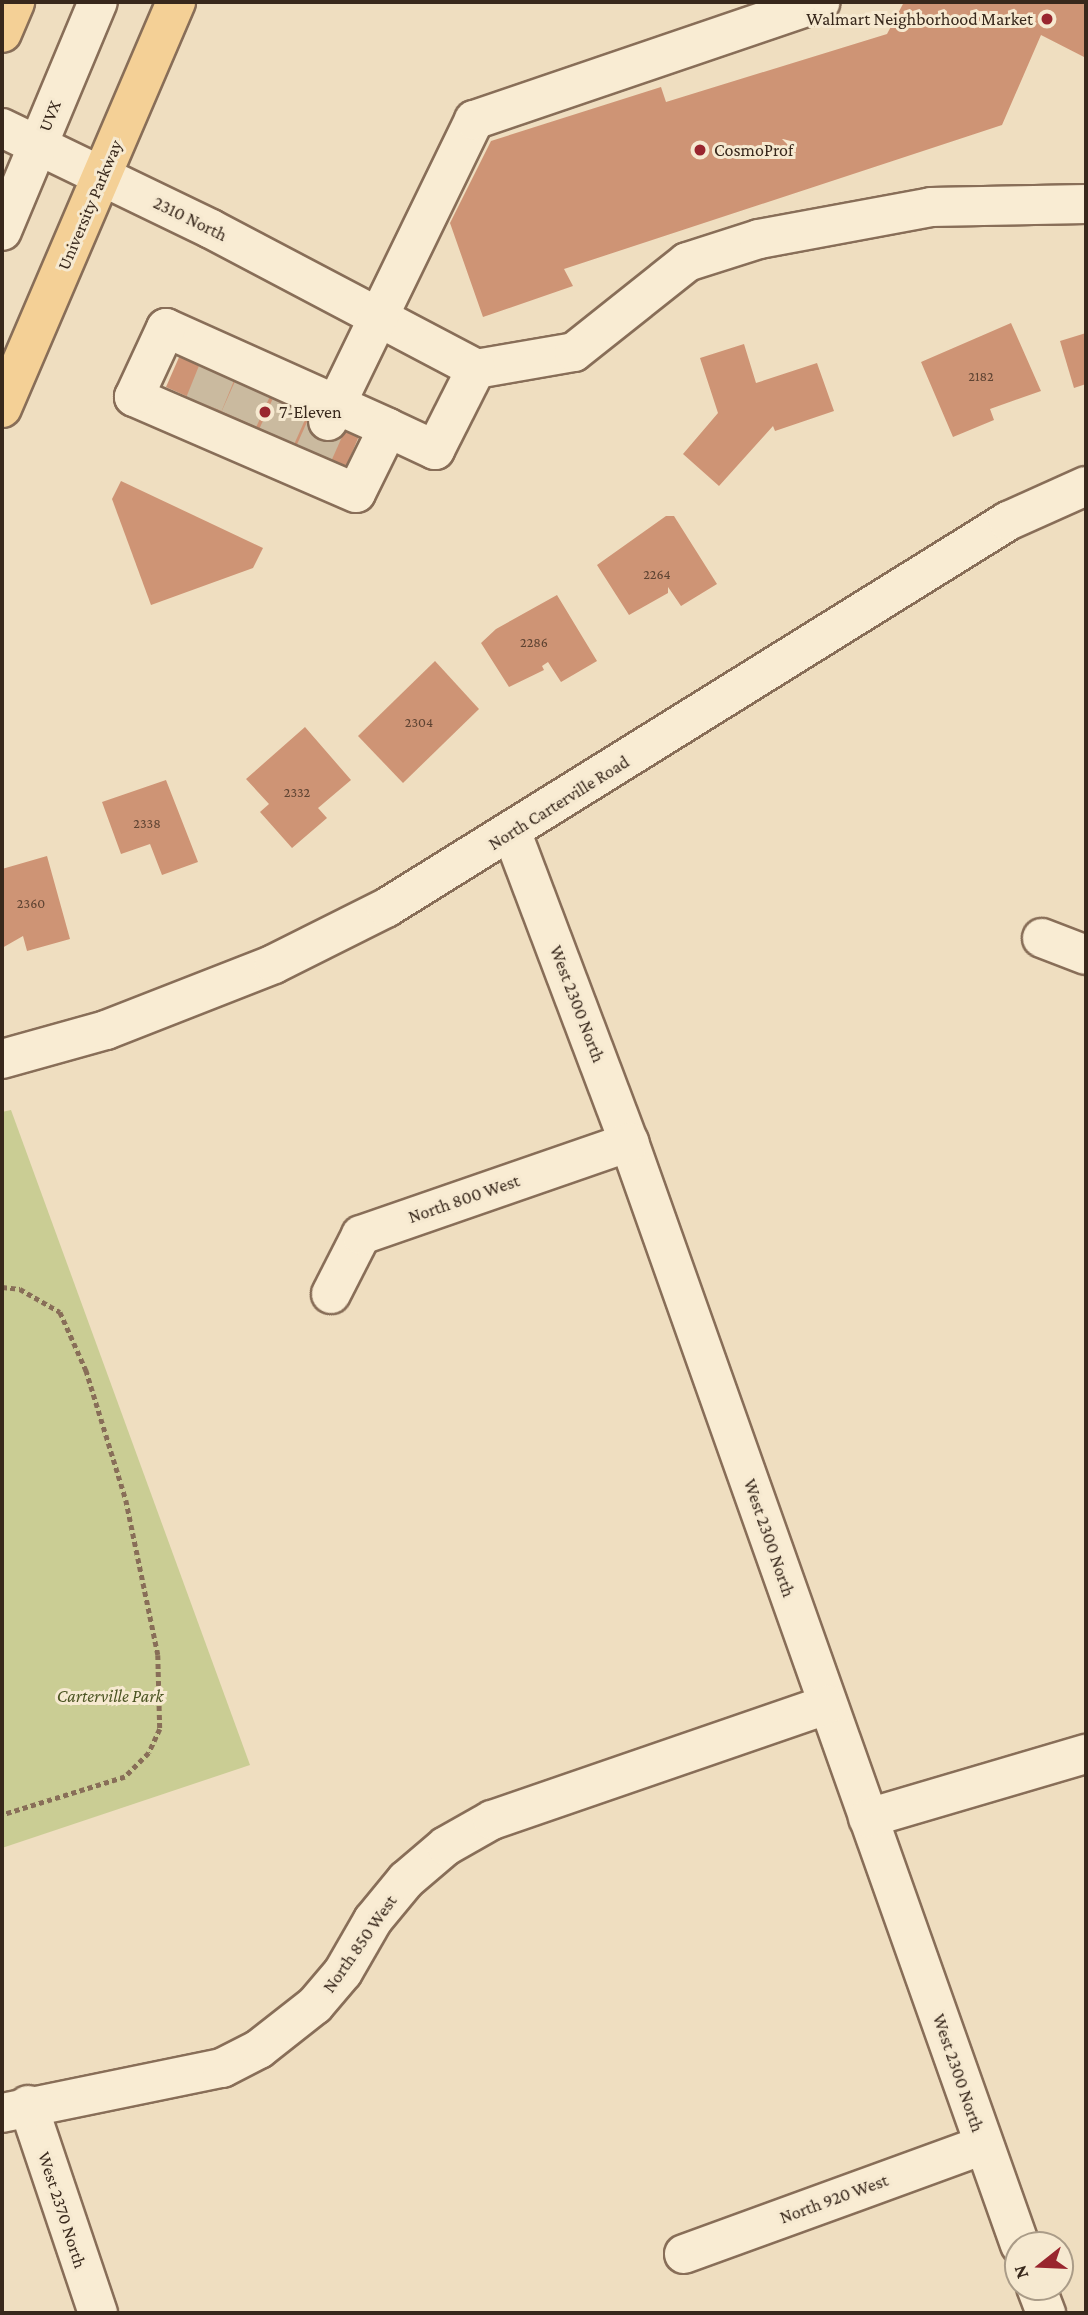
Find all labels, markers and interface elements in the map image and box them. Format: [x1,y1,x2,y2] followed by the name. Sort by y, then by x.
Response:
[806,8,1033,30] place label: Walmart Neighborhood Market
[1039,11,1055,27] marker: Walmart Neighborhood Market
[34,97,66,135] street label: UVX
[53,137,127,273] street label: University Parkway
[714,139,793,161] place label: CosmoProf
[692,142,708,158] marker: CosmoProf
[150,192,230,246] street label: 2310 North
[968,368,994,384] house number: 2182
[279,401,342,423] place label: 7-Eleven
[257,404,273,420] marker: 7-Eleven
[643,566,671,582] house number: 2264
[520,634,548,650] house number: 2286
[405,714,433,730] house number: 2304
[485,751,633,855] street label: North Carterville Road
[284,784,310,800] house number: 2332
[133,815,161,831] house number: 2338
[17,895,45,911] house number: 2360
[545,942,609,1066] street label: West 2300 North
[406,1170,522,1228] street label: North 800 West
[739,1476,799,1600] street label: West 2300 North
[57,1685,163,1707] park label: Carterville Park
[318,1891,402,1997] street label: North 850 West
[928,2011,988,2135] street label: West 2300 North
[33,2149,91,2271] street label: West 2370 North
[777,2169,891,2229] street label: North 920 West
[1004,2231,1074,2301] north arrow
[1008,2263,1032,2281] text: N

